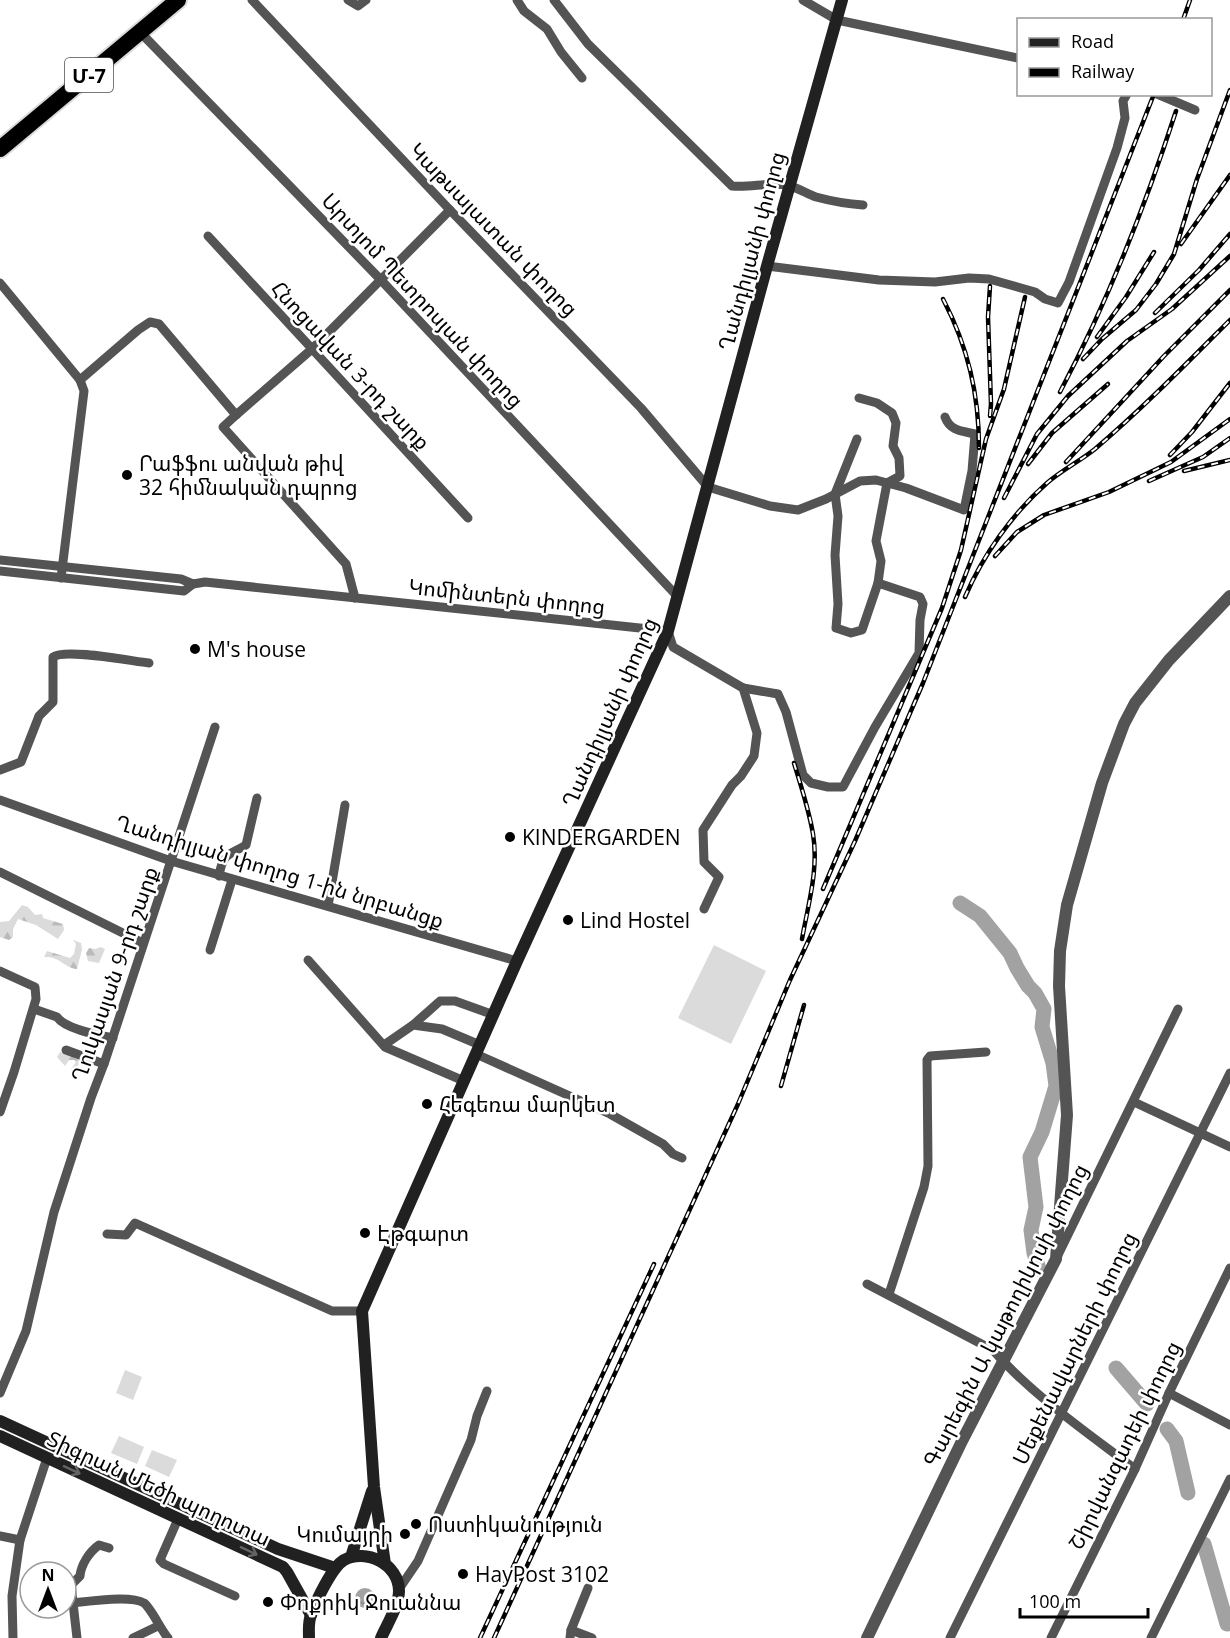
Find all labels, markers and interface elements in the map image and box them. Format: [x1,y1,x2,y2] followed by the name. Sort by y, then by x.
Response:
[1017,18,1212,96] legend
[1071,29,1114,53] text: Road
[65,58,113,92] road number: Մ-7
[1071,59,1135,83] text: Railway
[404,136,584,322] street label: Կաթսայատան փողոց
[711,148,791,354] street label: Ղանդիլյանի փողոց
[316,186,530,414] street label: Արտյոմ Պետրոսյան փողոց
[265,274,437,456] street label: Հնոցավան 3-րդ շարք
[139,449,358,501] place label: Րաֆֆու անվան թիվ 32 հիմնական դպրոց
[120,468,134,482] marker: Րաֆֆու անվան թիվ 32 հիմնական դպրոց
[407,572,607,620] street label: Կոմինտերն փողոց
[555,613,663,811] street label: Ղանդիլյանի փողոց
[207,635,306,663] place label: M's house
[188,642,202,656] marker: M's house
[112,808,448,934] street label: Ղանդիլյան փողոց 1-ին նրբանցք
[522,823,681,851] place label: KINDERGARDEN
[503,830,517,844] marker: KINDERGARDEN
[64,863,164,1085] street label: Ղուկասյան 9-րդ շարք
[580,906,690,934] place label: Lind Hostel
[561,913,575,927] marker: Lind Hostel
[439,1090,616,1118] place label: Հեգեռա մարկետ
[420,1097,434,1111] marker: Հեգեռա մարկետ
[916,1159,1094,1471] street label: Գարեգին Ա կաթողիկոսի փողոց
[377,1219,469,1247] place label: Էթգարտ
[358,1226,372,1240] marker: Էթգարտ
[1005,1227,1143,1469] street label: Մեքենավարների փողոց
[1061,1336,1187,1554] street label: Շիրվանզադեի փողոց
[43,1424,275,1552] street label: Տիգրան Մեծի պողոտա
[63,1464,81,1476] one-way arrow
[428,1510,602,1538] place label: Ոստիկանություն
[409,1517,423,1531] marker: Ոստիկանություն
[297,1520,393,1548] place label: Կումայրի
[398,1527,412,1541] marker: Կումայրի
[240,1546,258,1558] one-way arrow
[18,1560,78,1620] north arrow
[475,1560,609,1588] place label: HayPost 3102
[41,1564,55,1586] text: N
[456,1567,470,1581] marker: HayPost 3102
[1020,1581,1148,1619] scale bar
[280,1588,461,1616] place label: Փոքրիկ Ջուաննա
[1029,1589,1081,1613] text: 100 m
[261,1595,275,1609] marker: Փոքրիկ Ջուաննա

